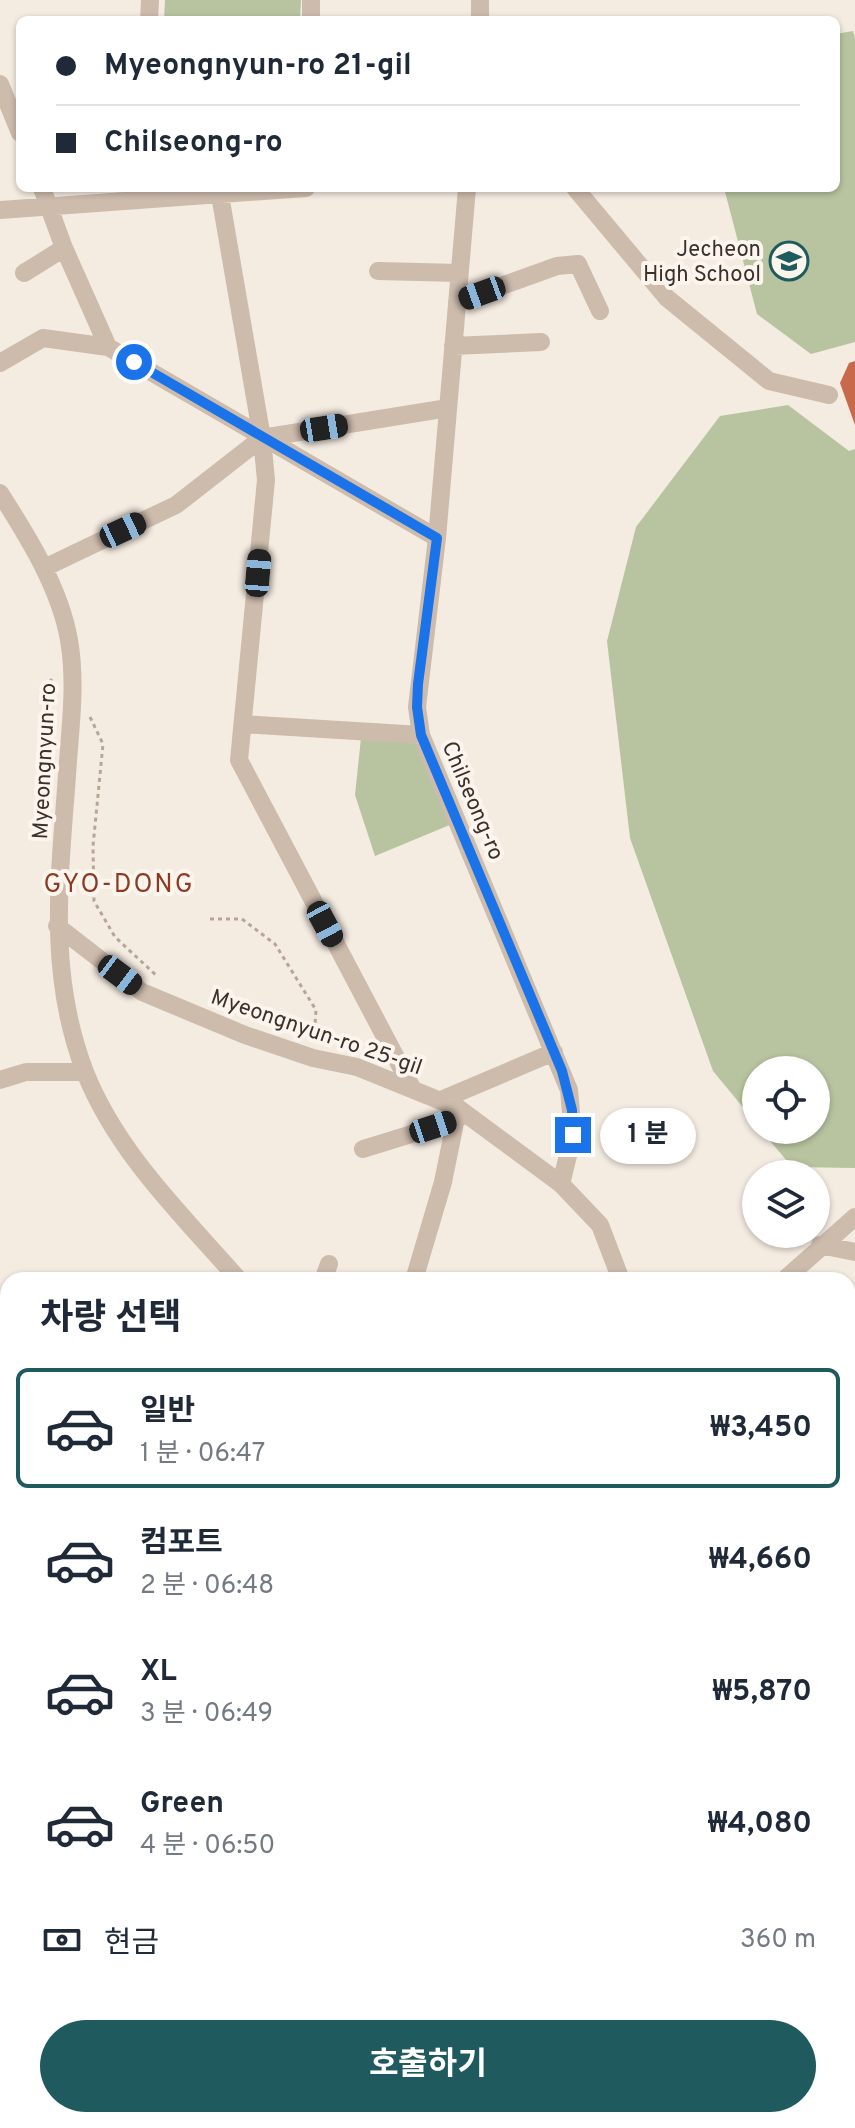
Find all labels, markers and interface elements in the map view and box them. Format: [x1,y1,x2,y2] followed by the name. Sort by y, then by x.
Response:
[104,48,412,85] text: Myeongnyun-ro 21-gil
[104,125,283,162] text: Chilseong-ro
[643,237,761,289] place label: Jecheon High School
[768,240,810,282] school or university icon: Jecheon High School
[455,274,509,312] car
[116,344,152,380] route start
[298,412,350,444] car
[96,509,150,551] car
[244,548,272,598] car
[28,682,63,840] street label: Myeongnyun-ro
[435,737,509,864] street label: Chilseong-ro
[43,869,195,902] district label: GYO-DONG
[303,897,347,951] car
[94,951,146,999] car
[207,985,425,1082] street label: Myeongnyun-ro 25-gil
[742,1056,830,1248] map controls
[742,1056,830,1144] button: locate
[601,1107,697,1163] callout: 1 분
[406,1108,460,1146] car
[555,1117,591,1153] route end
[628,1119,668,1152] text: 1 분
[742,1160,830,1248] button: layers
[40,1297,181,1343] text: 차량 선택
[44,1392,116,1464] icon: car
[140,1394,195,1431] text: 일반
[710,1410,812,1447] text: ₩3,450
[140,1438,265,1471] text: 1 분 · 06:47
[44,1524,116,1596] icon: car
[140,1526,223,1563] text: 컴포트
[709,1542,812,1579] text: ₩4,660
[140,1570,274,1603] text: 2 분 · 06:48
[140,1654,177,1691] text: XL
[44,1656,116,1728] icon: car
[712,1674,812,1711] text: ₩5,870
[140,1698,273,1731] text: 3 분 · 06:49
[140,1786,224,1823] text: Green
[44,1788,116,1860] icon: car
[708,1806,812,1843] text: ₩4,080
[140,1830,275,1863] text: 4 분 · 06:50
[40,1918,84,1962] icon: cash
[740,1924,816,1957] text: 360 m
[104,1926,159,1963] text: 현금
[40,2020,816,2112] button: 호출하기

